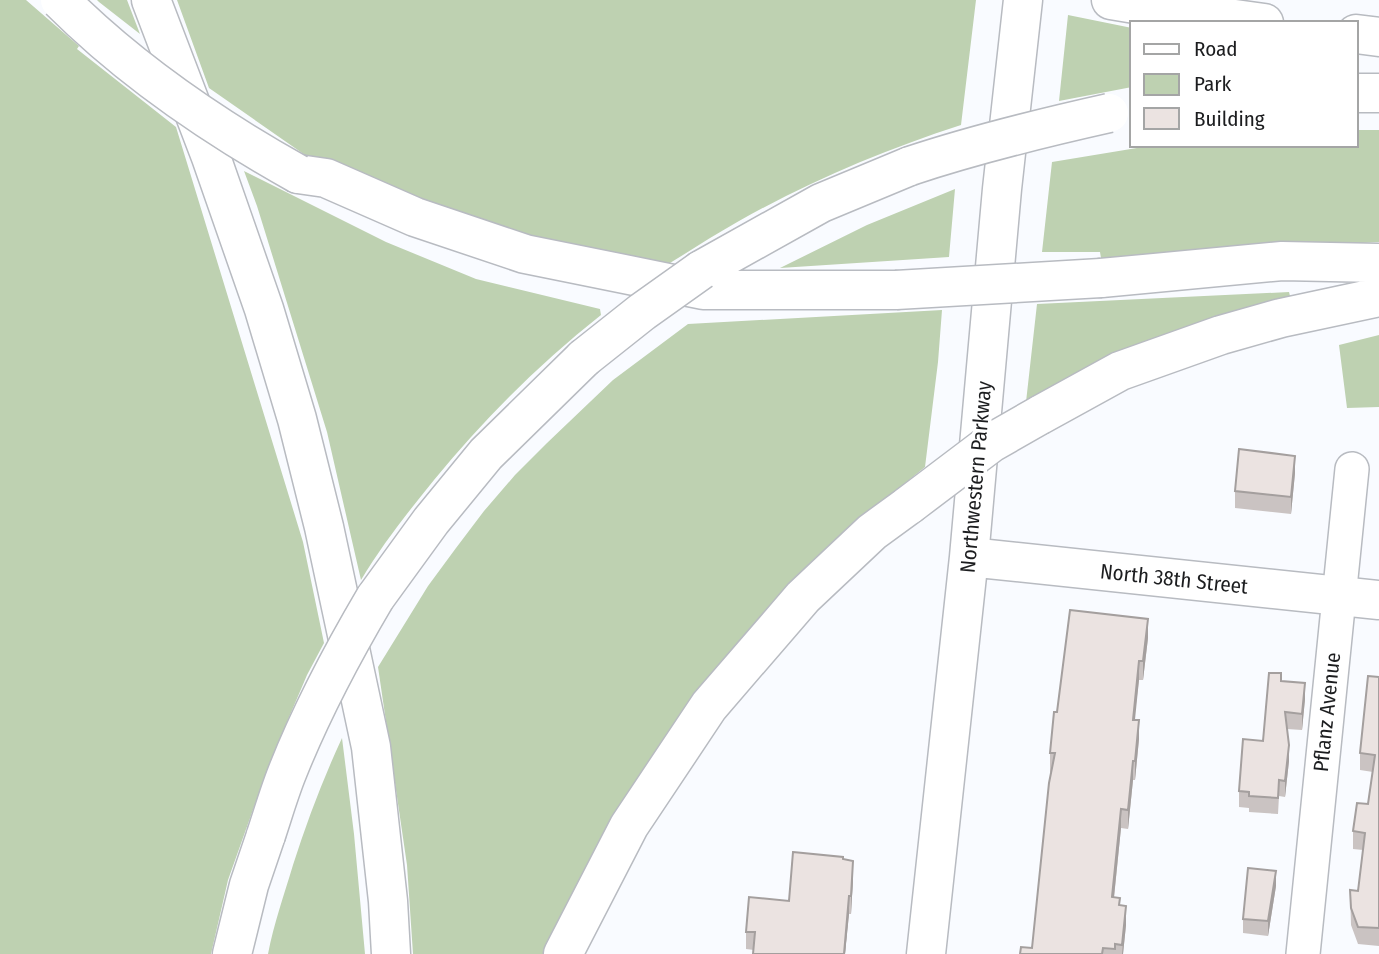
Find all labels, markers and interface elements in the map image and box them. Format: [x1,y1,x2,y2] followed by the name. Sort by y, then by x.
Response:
[1130,21,1358,147] legend
[1194,36,1238,62] text: Road
[1194,71,1232,97] text: Park
[1194,106,1265,132] text: Building
[955,379,997,574] street label: Northwestern Parkway
[1099,558,1249,600] street label: North 38th Street
[1308,651,1346,773] street label: Pflanz Avenue

